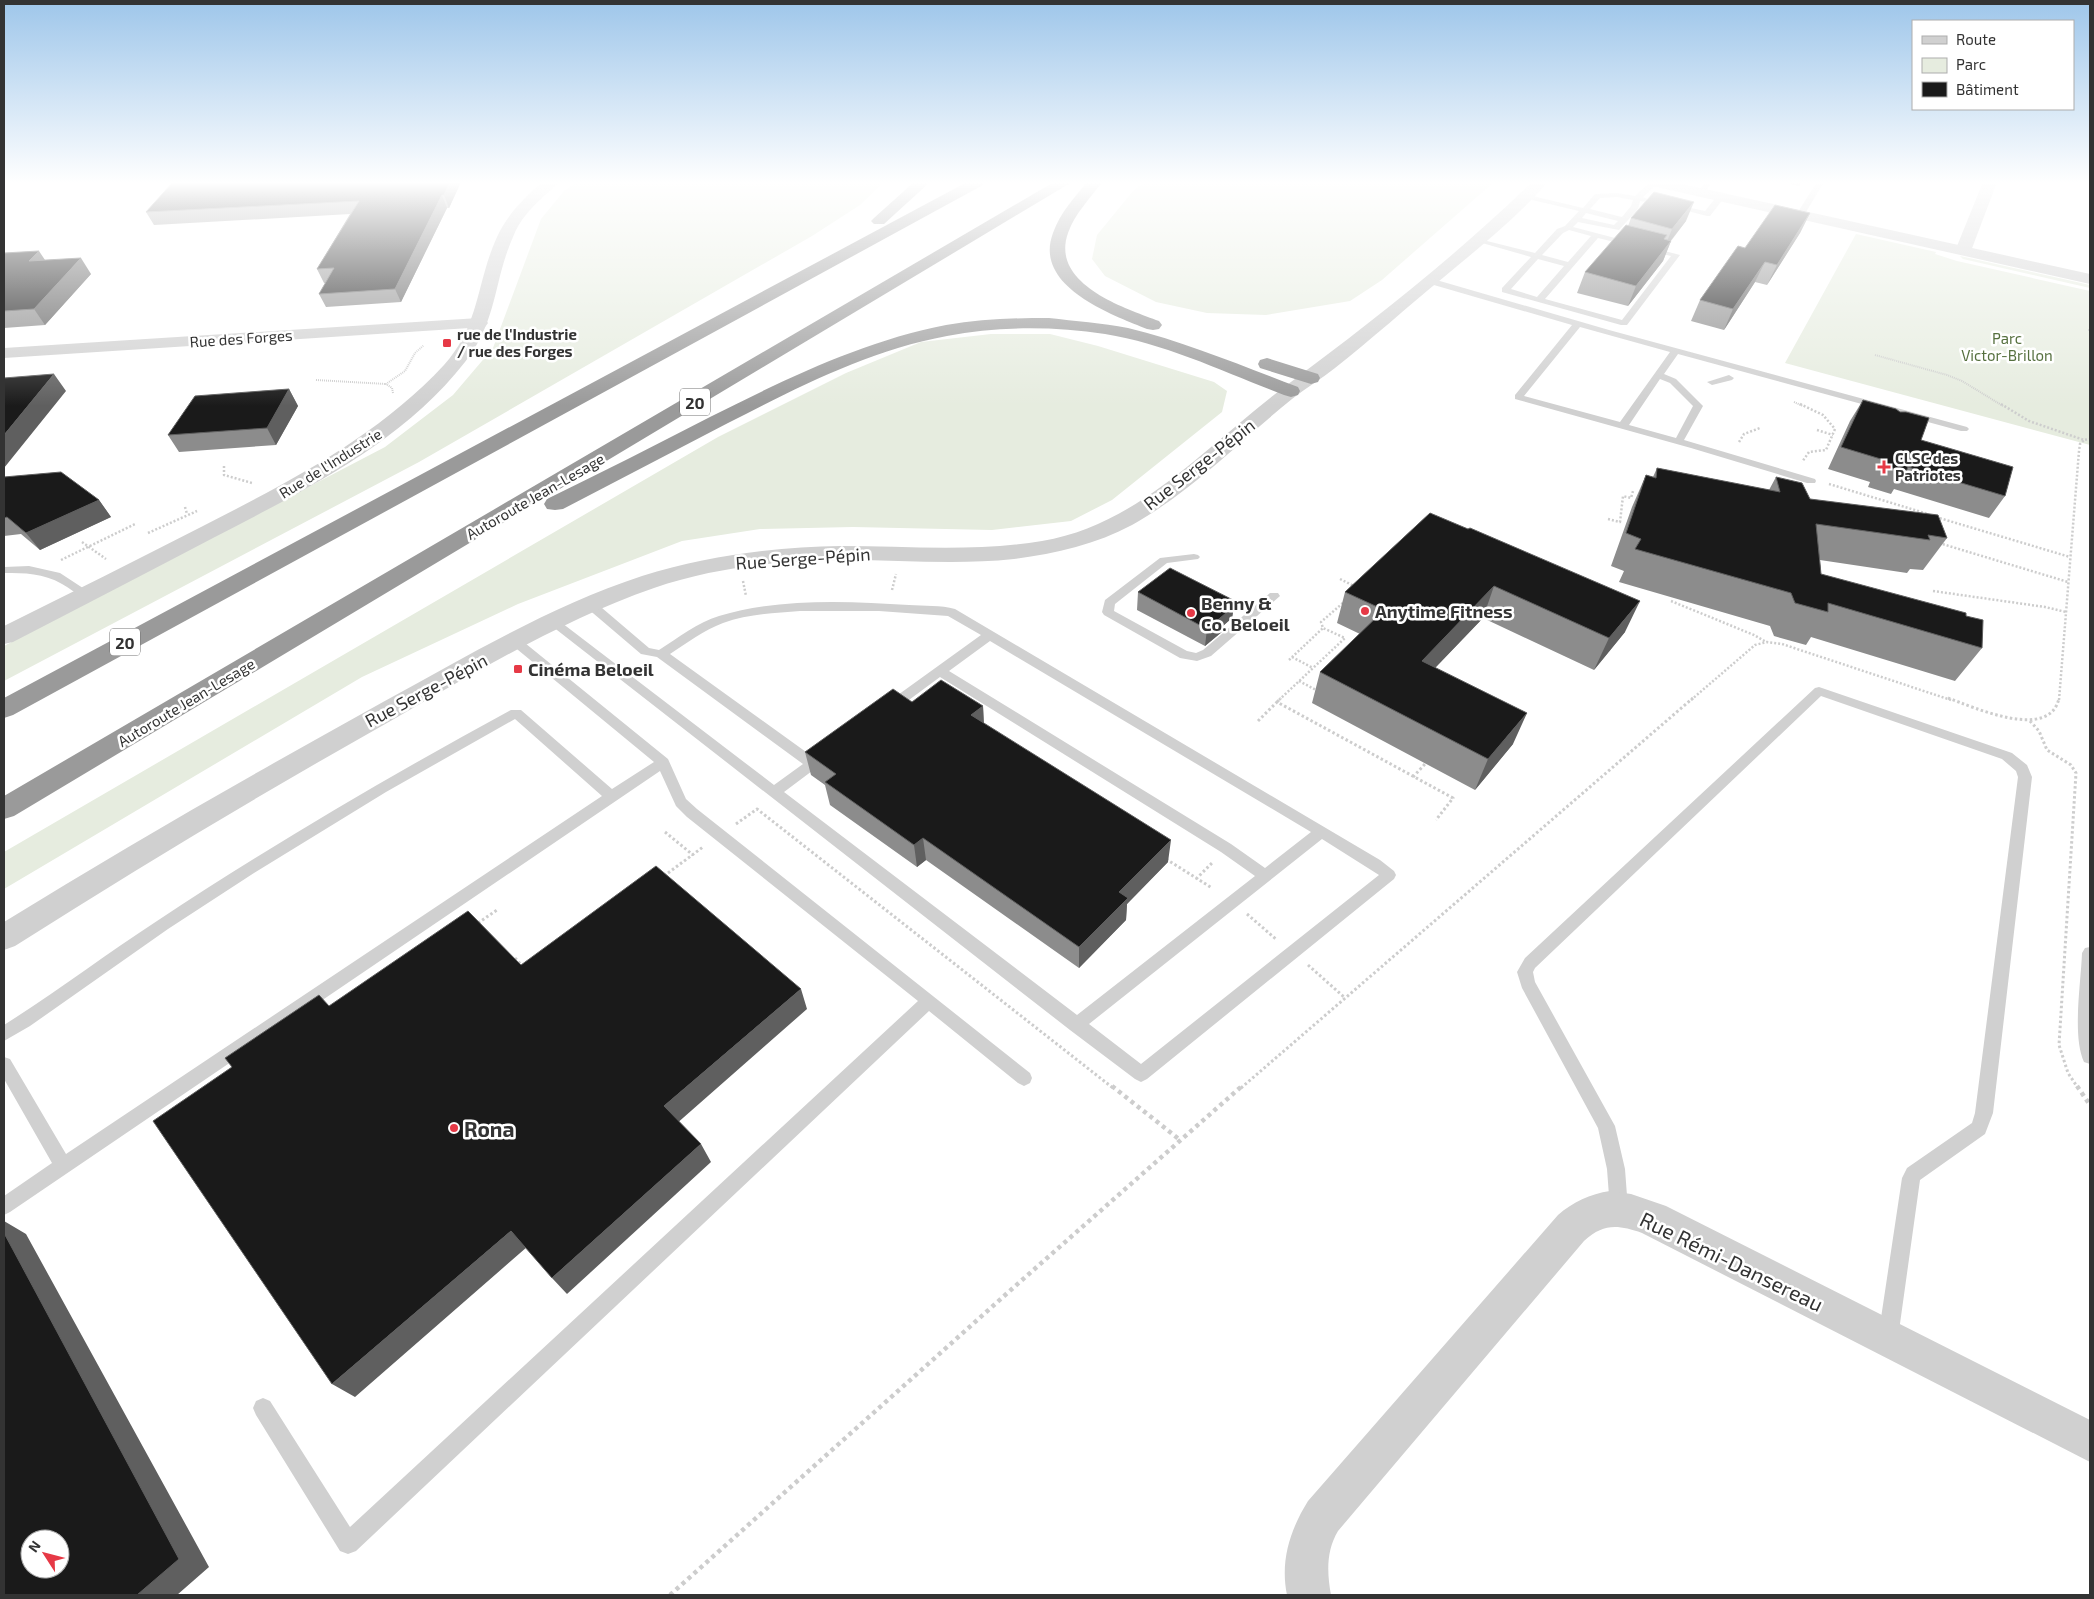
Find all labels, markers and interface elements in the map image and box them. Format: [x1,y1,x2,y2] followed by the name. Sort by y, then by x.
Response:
[1912,20,2074,110] legend
[1956,30,1996,48] text: Route
[1956,55,1986,73] text: Parc
[1956,80,2019,98] text: Bâtiment
[189,325,293,351] street label: Rue des Forges
[457,325,577,360] place label: rue de l'Industrie / rue des Forges
[1961,329,2053,364] park label: Parc Victor-Brillon
[441,337,453,349] marker: rue de l'Industrie / rue des Forges
[680,388,710,416] road number: 20
[1139,414,1259,514] street label: Rue Serge-Pépin
[275,424,385,502] street label: Rue de l'Industrie
[463,449,607,543] street label: Autoroute Jean-Lesage
[1895,449,1961,484] place label: CLSC des Patriotes
[1877,460,1891,474] marker: CLSC des Patriotes
[735,542,871,574] street label: Rue Serge-Pépin
[1201,592,1290,635] place label: Benny & Co. Beloeil
[1375,600,1512,622] place label: Anytime Fitness
[1359,605,1371,617] marker: Anytime Fitness
[1185,607,1197,619] marker: Benny & Co. Beloeil
[110,628,140,656] road number: 20
[361,649,491,731] street label: Rue Serge-Pépin
[114,654,258,750] street label: Autoroute Jean-Lesage
[528,658,654,680] place label: Cinéma Beloeil
[512,663,524,675] marker: Cinéma Beloeil
[464,1116,514,1141] place label: Rona
[448,1122,460,1134] marker: Rona
[1636,1206,1828,1316] street label: Rue Rémi-Dansereau
[20,1529,70,1579] north arrow
[24,1537,44,1555] text: N

